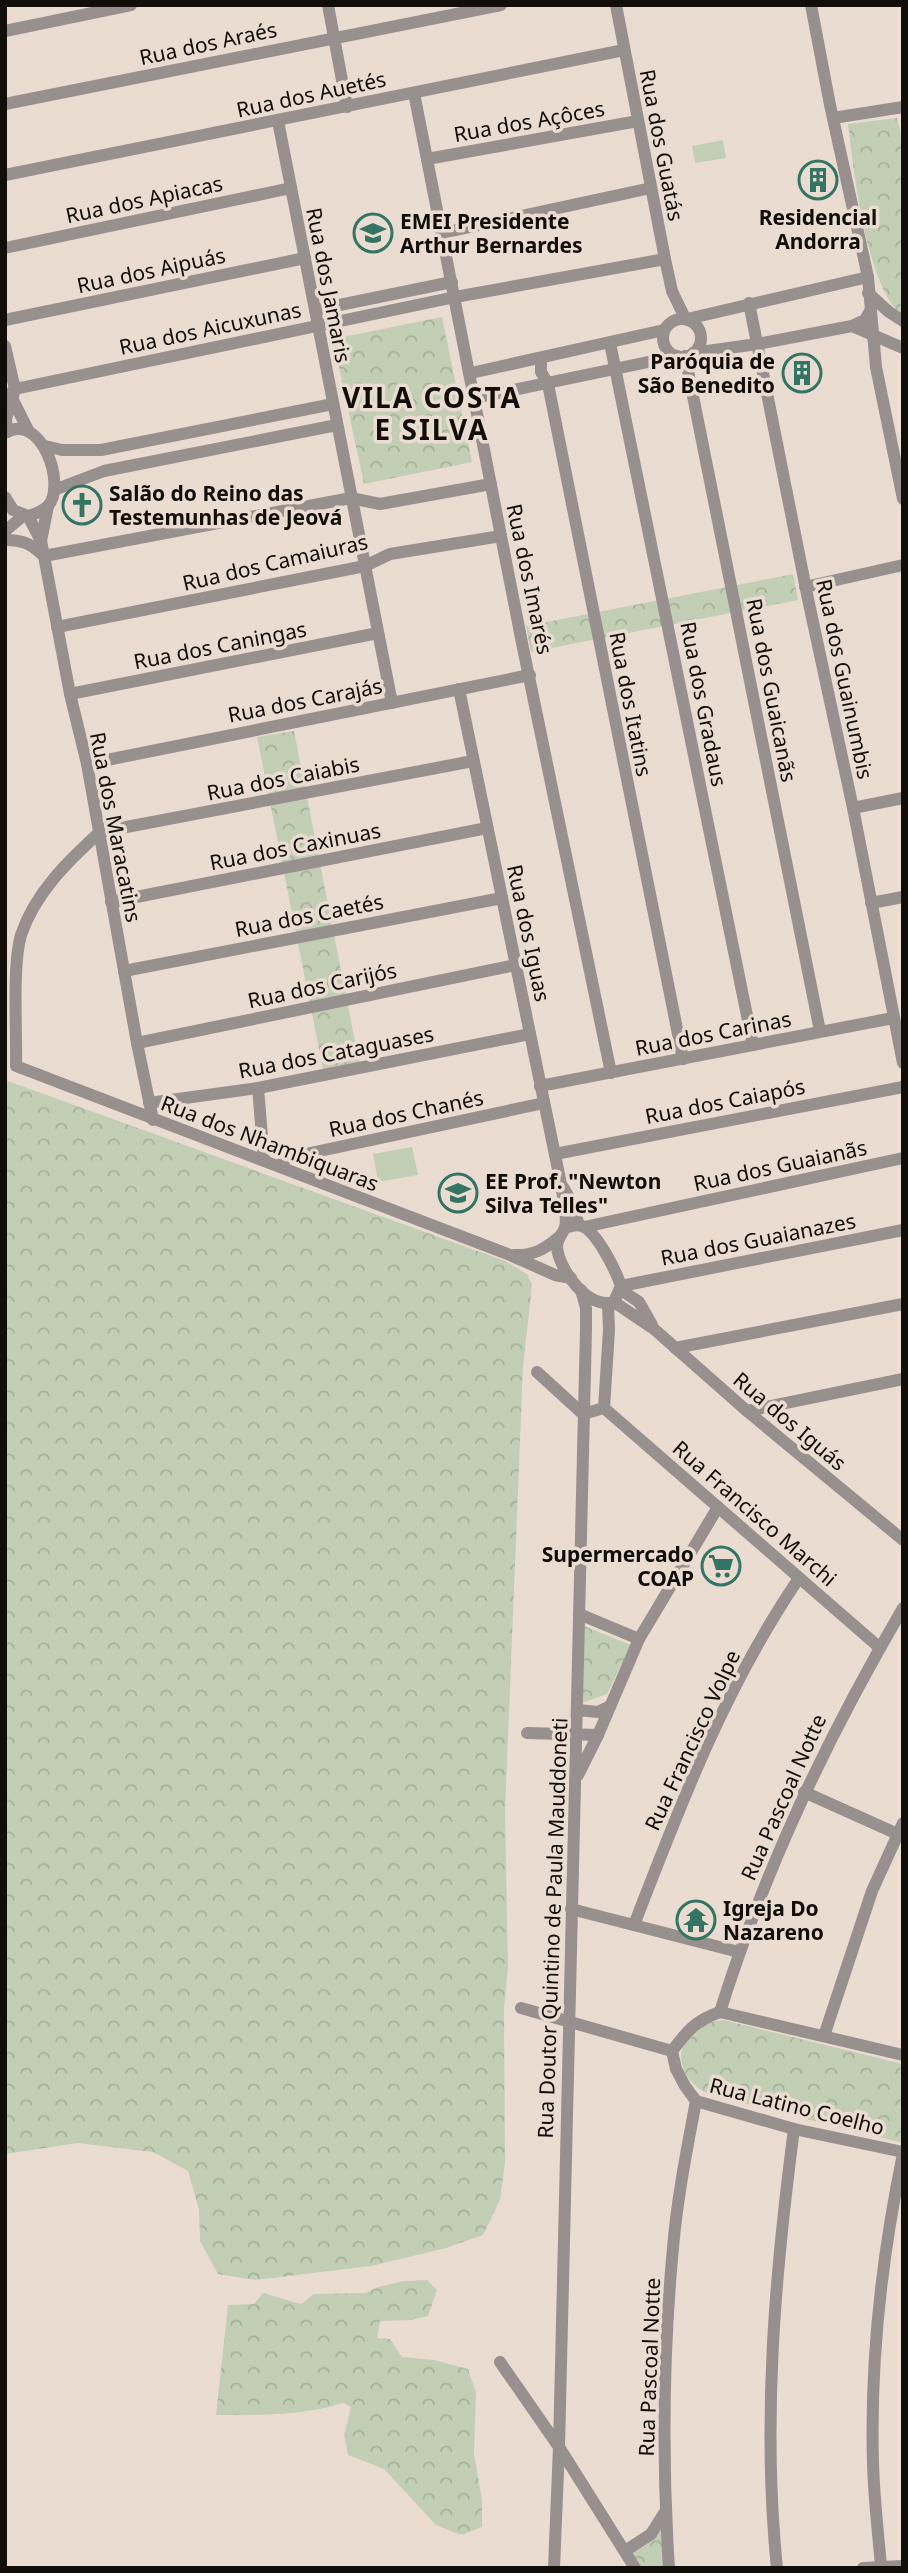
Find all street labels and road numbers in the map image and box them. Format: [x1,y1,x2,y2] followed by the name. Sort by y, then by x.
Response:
[137,15,279,71] street label: Rua dos Araés
[234,64,388,124] street label: Rua dos Auetés
[634,67,690,223] street label: Rua dos Guatás
[451,94,607,148] street label: Rua dos Açôces
[63,169,225,229] street label: Rua dos Apiacas
[300,205,358,365] street label: Rua dos Jamaris
[74,241,228,299] street label: Rua dos Aipuás
[116,295,304,361] street label: Rua dos Aicuxunas
[500,501,560,657] street label: Rua dos Imarés
[180,527,370,597] street label: Rua dos Camaiuras
[810,576,880,782] street label: Rua dos Guainumbis
[740,596,804,784] street label: Rua dos Guaicanãs
[131,615,309,675] street label: Rua dos Caningas
[674,619,734,789] street label: Rua dos Gradaus
[603,629,659,779] street label: Rua dos Itatins
[225,671,385,729] street label: Rua dos Carajás
[84,730,148,924] street label: Rua dos Maracatins
[204,749,362,807] street label: Rua dos Caiabis
[207,816,383,876] street label: Rua dos Caxinuas
[501,862,557,1004] street label: Rua dos Iguas
[232,887,386,943] street label: Rua dos Caetés
[245,956,399,1014] street label: Rua dos Carijós
[633,1004,793,1062] street label: Rua dos Carinas
[236,1019,436,1085] street label: Rua dos Cataguases
[643,1072,807,1130] street label: Rua dos Caiapós
[326,1083,486,1143] street label: Rua dos Chanés
[157,1089,383,1197] street label: Rua dos Nhambiquaras
[691,1133,869,1197] street label: Rua dos Guaianãs
[658,1206,858,1272] street label: Rua dos Guaianazes
[728,1366,852,1476] street label: Rua dos Iguás
[667,1434,843,1592] street label: Rua Francisco Marchi
[638,1645,746,1835] street label: Rua Francisco Volpe
[734,1710,832,1884] street label: Rua Pascoal Notte
[531,1717,573,2139] street label: Rua Doutor Quintino de Paula Mauddoneti
[707,2071,887,2141] street label: Rua Latino Coelho
[632,2277,666,2457] street label: Rua Pascoal Notte

